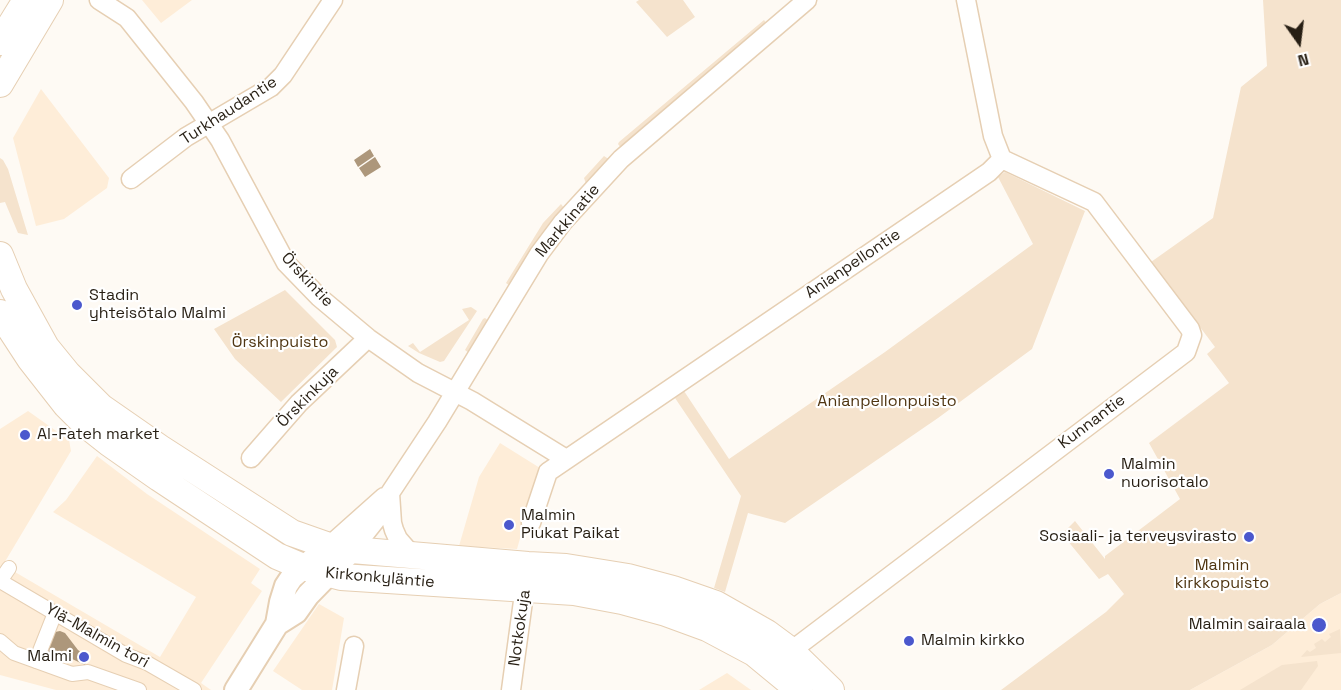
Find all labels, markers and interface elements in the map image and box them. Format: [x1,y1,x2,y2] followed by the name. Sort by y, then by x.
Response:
[1269,12,1329,72] north arrow
[1296,48,1311,71] text: N
[177,73,281,149] street label: Turkhaudantie
[532,181,604,261] street label: Markkinatie
[802,225,904,303] street label: Anianpellontie
[277,249,337,311] street label: Örskintie
[89,286,226,324] place label: Stadin yhteisötalo Malmi
[70,298,84,312] marker: Stadin yhteisötalo Malmi
[232,333,328,353] park label: Örskinpuisto
[273,362,343,432] street label: Örskinkuja
[1055,391,1129,453] street label: Kunnantie
[817,392,957,412] park label: Anianpellonpuisto
[37,425,160,445] place label: Al-Fateh market
[18,428,32,442] marker: Al-Fateh market
[1121,455,1209,493] place label: Malmin nuorisotalo
[1102,467,1116,481] marker: Malmin nuorisotalo
[521,506,620,544] place label: Malmin Piukat Paikat
[502,518,516,532] marker: Malmin Piukat Paikat
[1039,527,1237,547] place label: Sosiaali- ja terveysvirasto
[1242,530,1256,544] marker: Sosiaali- ja terveysvirasto
[1175,556,1269,594] park label: Malmin kirkkopuisto
[325,564,435,592] street label: Kirkonkyläntie
[505,588,535,668] street label: Notkokuja
[42,600,152,672] street label: Ylä-Malmin tori
[1189,615,1306,635] place label: Malmin sairaala
[1310,616,1328,634] marker: Malmin sairaala
[921,631,1025,651] place label: Malmin kirkko
[902,634,916,648] marker: Malmin kirkko
[27,647,72,667] place label: Malmi
[77,650,91,664] marker: Malmi

